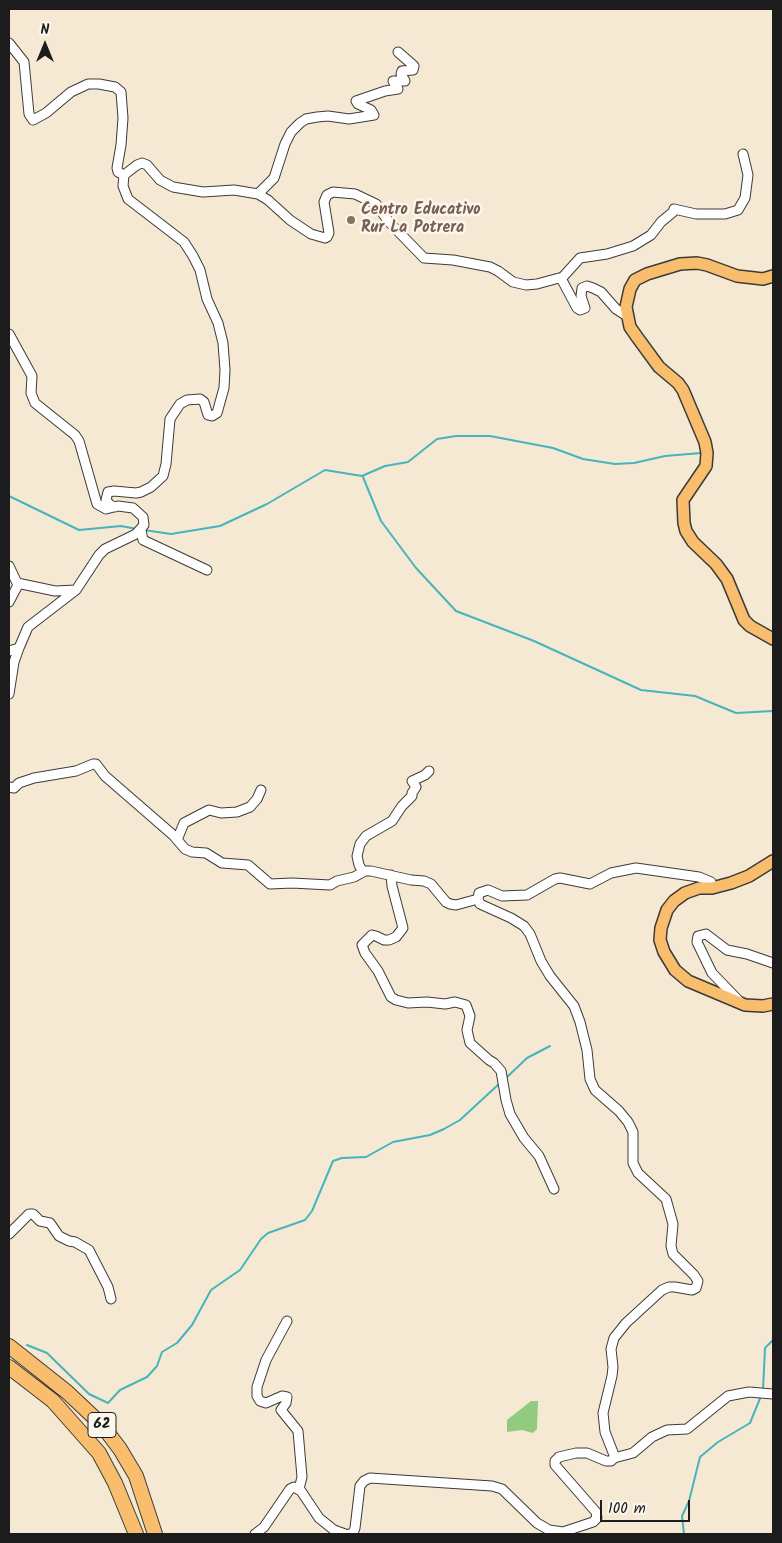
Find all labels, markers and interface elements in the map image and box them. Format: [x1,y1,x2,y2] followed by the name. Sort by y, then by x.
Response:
[41,19,49,41] text: N
[20,20,70,70] north arrow
[361,201,481,239] place label: Centro Educativo Rur La Potrera
[345,214,357,226] marker: Centro Educativo Rur La Potrera
[88,1412,116,1438] road number: 62
[602,1490,692,1522] scale bar
[608,1497,646,1521] text: 100 m

